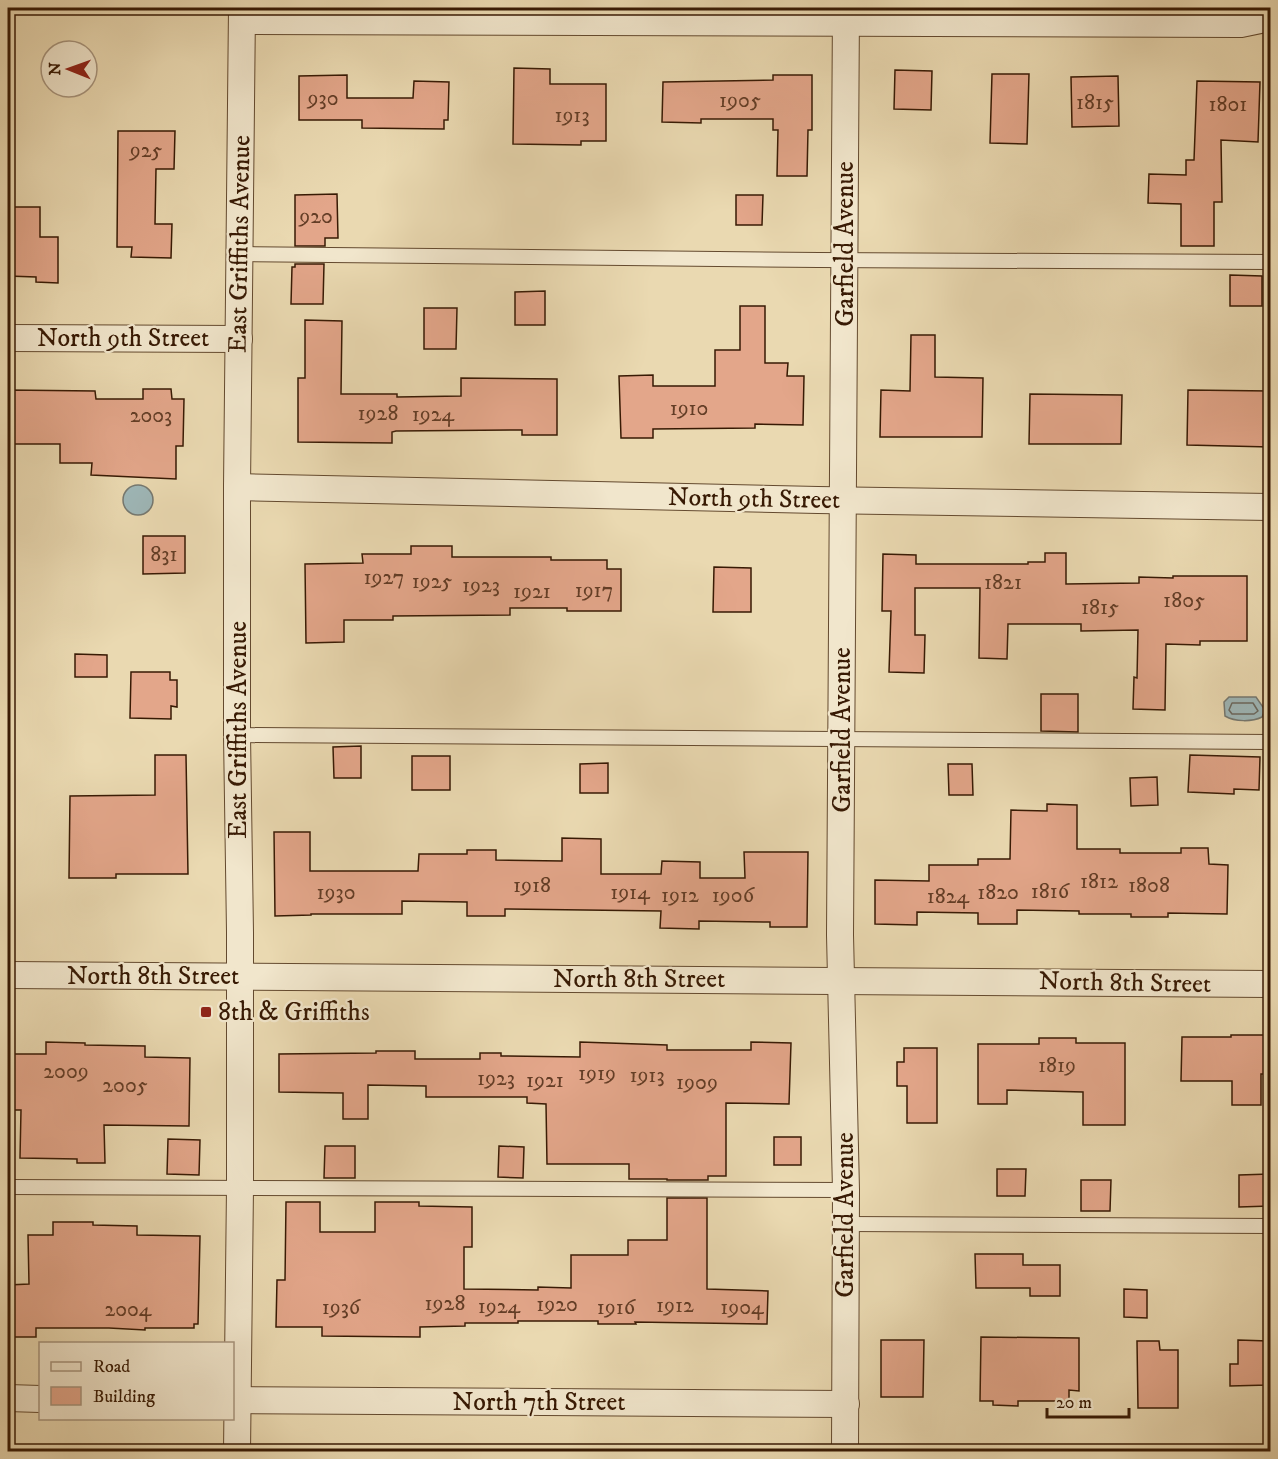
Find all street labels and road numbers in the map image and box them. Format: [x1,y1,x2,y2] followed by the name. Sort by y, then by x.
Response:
[222,135,258,353] street label: East Griffiths Avenue
[829,161,862,327] street label: Garfield Avenue
[37,322,209,355] street label: North 9th Street
[667,481,841,517] street label: North 9th Street
[222,621,255,839] street label: East Griffiths Avenue
[826,647,859,813] street label: Garfield Avenue
[67,960,239,993] street label: North 8th Street
[553,963,725,996] street label: North 8th Street
[1038,965,1212,1001] street label: North 8th Street
[829,1132,862,1298] street label: Garfield Avenue
[452,1386,626,1419] street label: North 7th Street

